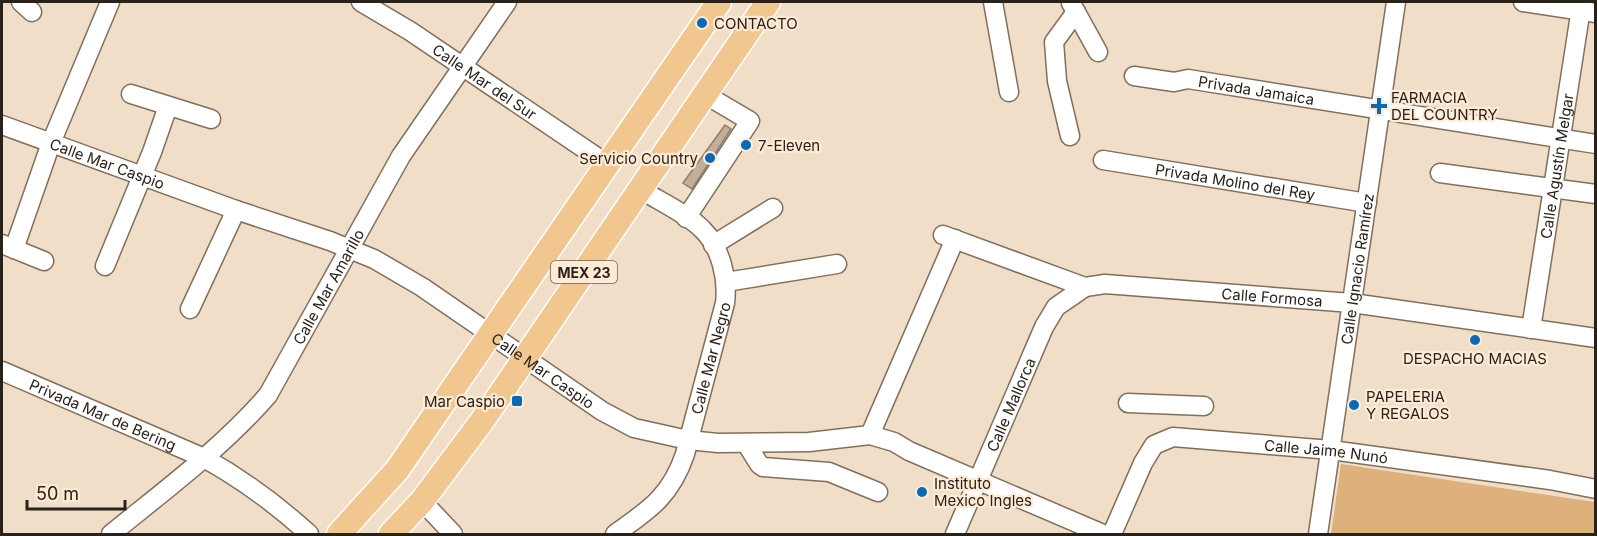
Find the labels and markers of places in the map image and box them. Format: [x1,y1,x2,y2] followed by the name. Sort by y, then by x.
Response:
[714,14,798,33] place label: CONTACTO
[695,16,709,30] marker: CONTACTO
[1391,88,1498,124] place label: FARMACIA DEL COUNTRY
[1372,99,1386,113] marker: FARMACIA DEL COUNTRY
[758,136,820,155] place label: 7-Eleven
[739,138,753,152] marker: 7-Eleven
[579,149,699,168] place label: Servicio Country
[703,151,717,165] marker: Servicio Country
[1468,333,1482,347] marker: DESPACHO MACIAS
[1403,349,1547,368] place label: DESPACHO MACIAS
[1366,387,1449,423] place label: PAPELERIA Y REGALOS
[424,392,505,411] place label: Mar Caspio
[510,394,524,408] marker: Mar Caspio
[1347,398,1361,412] marker: PAPELERIA Y REGALOS
[934,474,1032,510] place label: Instituto Mexico Ingles
[915,485,929,499] marker: Instituto Mexico Ingles

